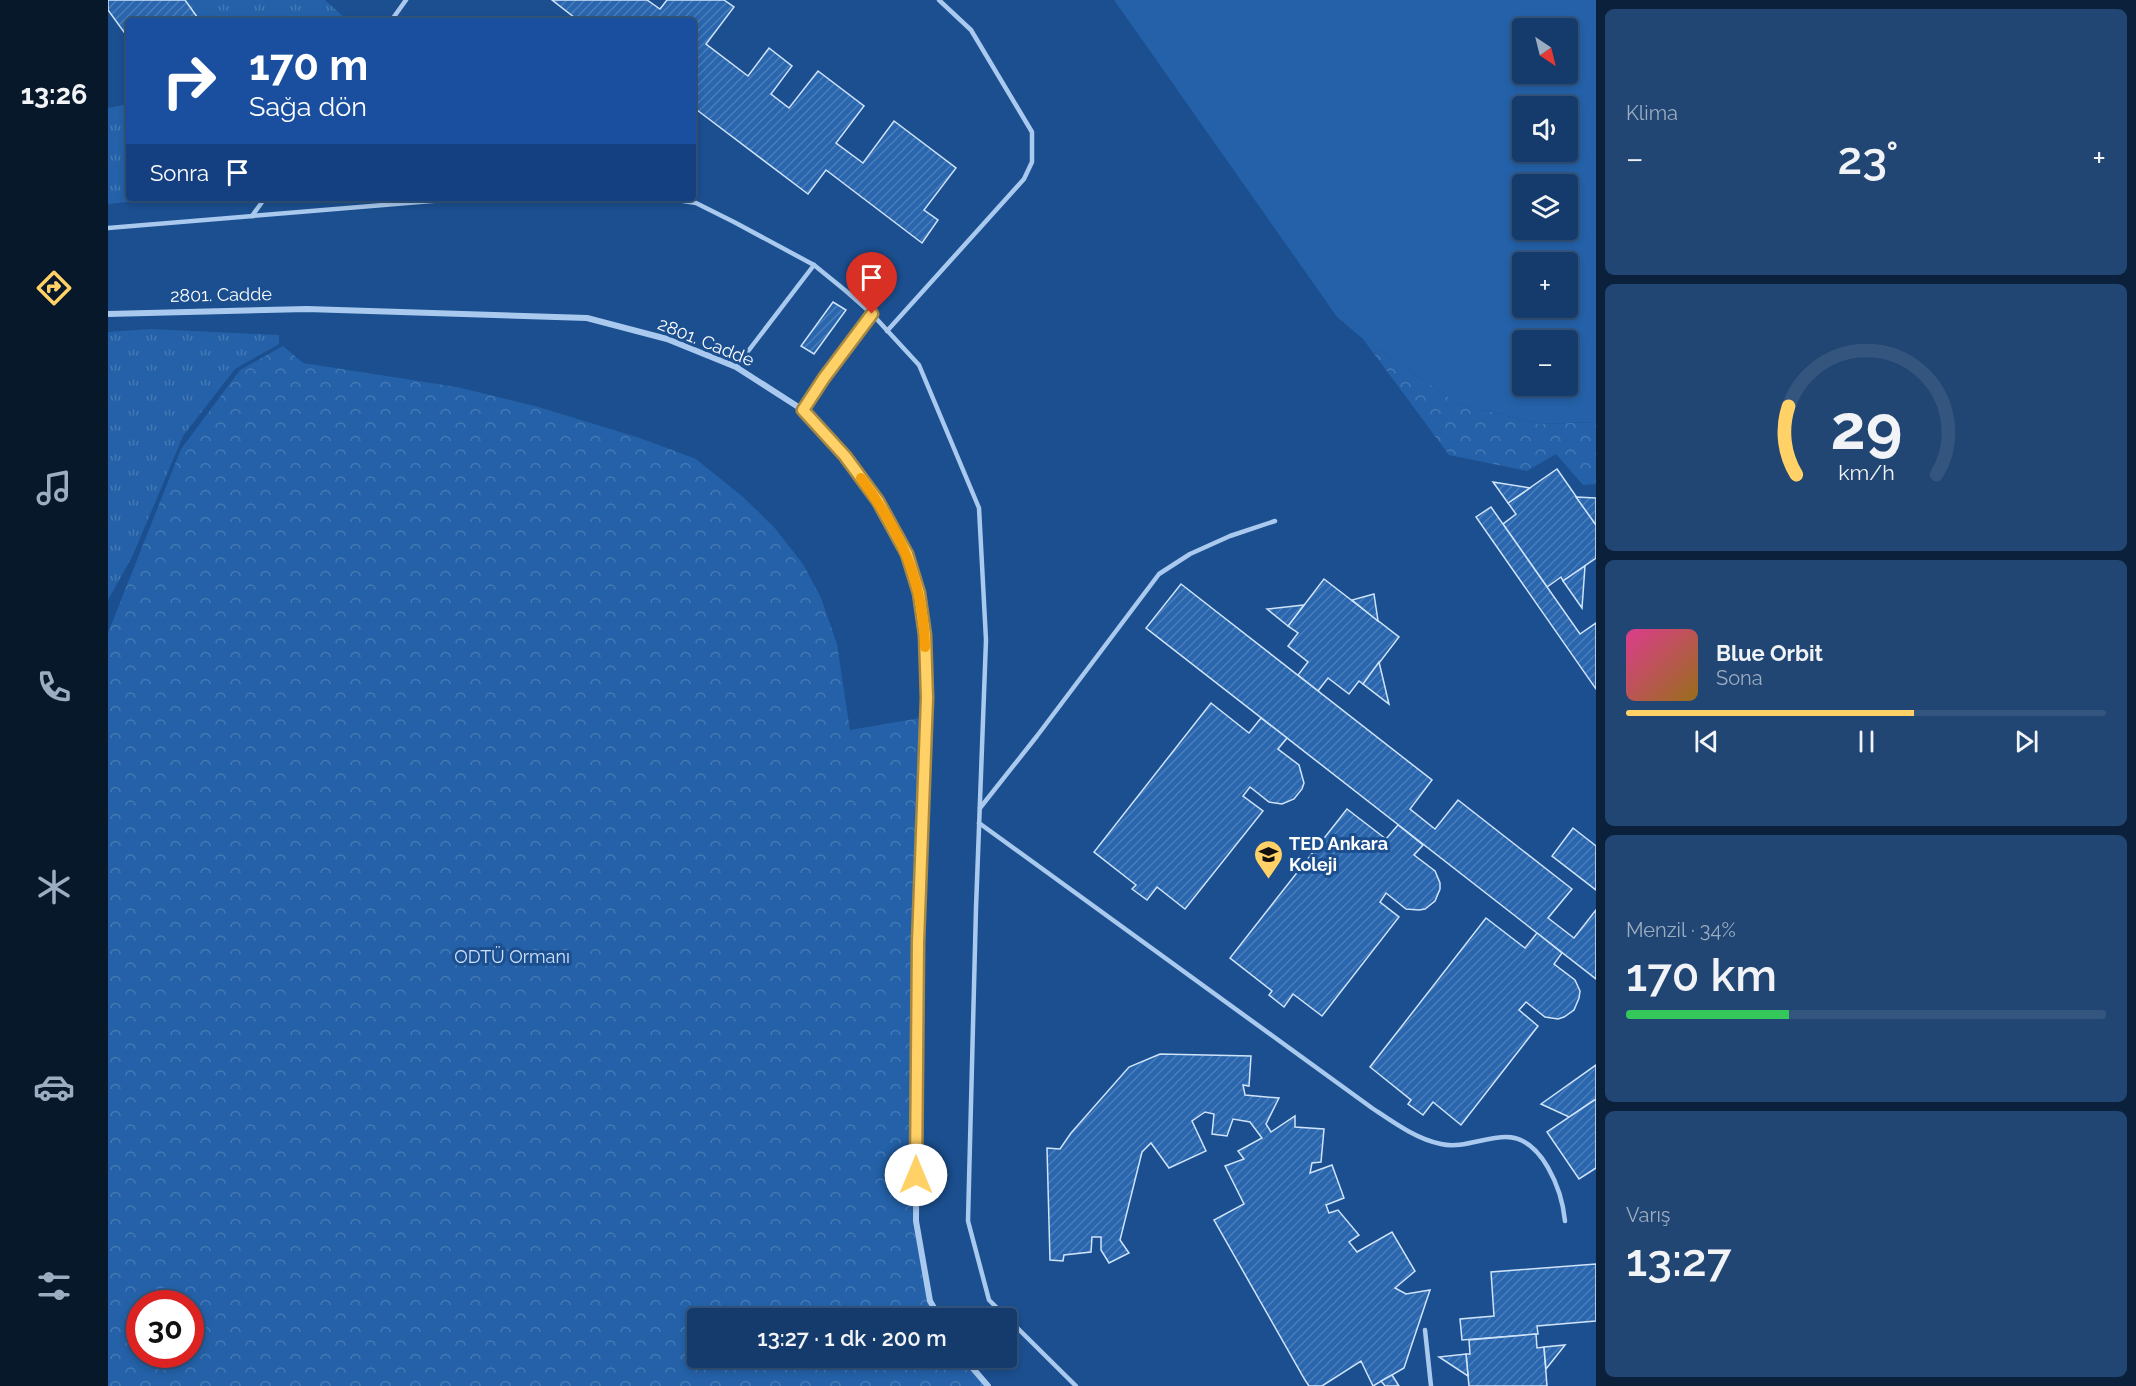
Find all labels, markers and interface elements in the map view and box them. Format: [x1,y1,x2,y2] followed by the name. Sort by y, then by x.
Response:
[1512,18,1578,84] north arrow
[1512,18,1578,396] map controls
[249,41,368,90] text: 170 m
[150,42,228,120] icon: right
[21,79,87,110] text: 13:26
[249,91,367,122] text: Sağa dön
[1512,96,1578,162] button: sound
[1626,101,1678,125] text: Klima
[1838,132,1899,185] text: 23°
[1626,139,1644,178] text: −
[2092,139,2106,178] text: +
[221,156,254,189] icon: arrive
[150,160,209,186] text: Sonra
[1512,174,1578,240] button: layers
[846,252,897,314] pin
[1512,252,1578,318] button: +
[855,261,888,294] icon: arrive
[33,267,75,309] icon: directions
[170,283,273,306] street label: 2801. Cadde
[655,313,758,371] street label: 2801. Cadde
[1512,330,1578,396] button: −
[1830,390,1902,464] text: 29
[1838,460,1894,485] text: km/h
[33,467,75,509] icon: music
[1716,640,1823,666] text: Blue Orbit
[33,666,75,708] icon: phone
[1716,666,1763,690] text: Sona
[1690,725,1723,758] icon: previous
[1850,725,1883,758] icon: pause
[2010,725,2043,758] icon: next
[1289,833,1388,875] place label: TED Ankara Koleji
[1252,838,1284,880] school or university icon: TED Ankara Koleji
[33,866,75,908] icon: climate
[1626,918,1736,942] text: Menzil · 34%
[454,946,570,967] park label: ODTÜ Ormanı
[1626,949,1777,1002] text: 170 km
[33,1066,75,1108] icon: car
[884,1143,948,1207] position arrow
[1626,1203,1670,1227] text: Varış
[1626,1234,1731,1287] text: 13:27
[33,1265,75,1307] icon: filters
[126,1290,204,1368] speed limit sign: 30
[757,1325,947,1351] text: 13:27 · 1 dk · 200 m

